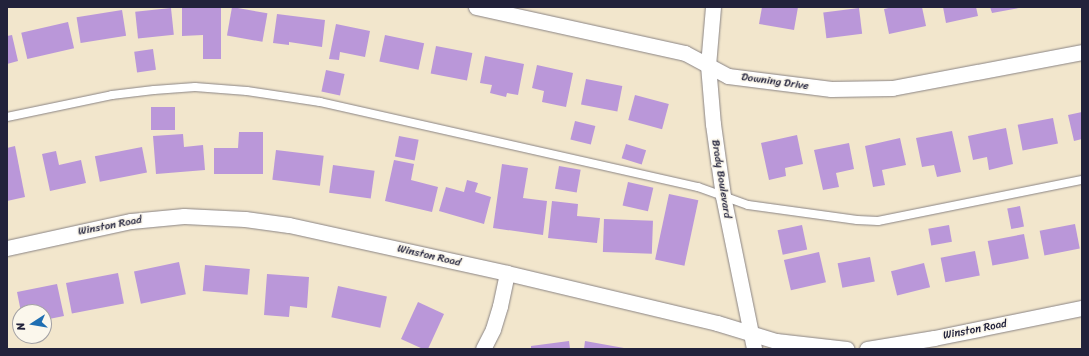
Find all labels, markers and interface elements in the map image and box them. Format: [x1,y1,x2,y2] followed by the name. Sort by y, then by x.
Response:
[740,71,810,93] street label: Downing Drive
[708,139,734,219] street label: Brady Boulevard
[77,213,143,239] street label: Winston Road
[396,242,462,270] street label: Winston Road
[12,304,52,344] north arrow
[942,317,1008,343] street label: Winston Road
[11,321,31,332] text: N

